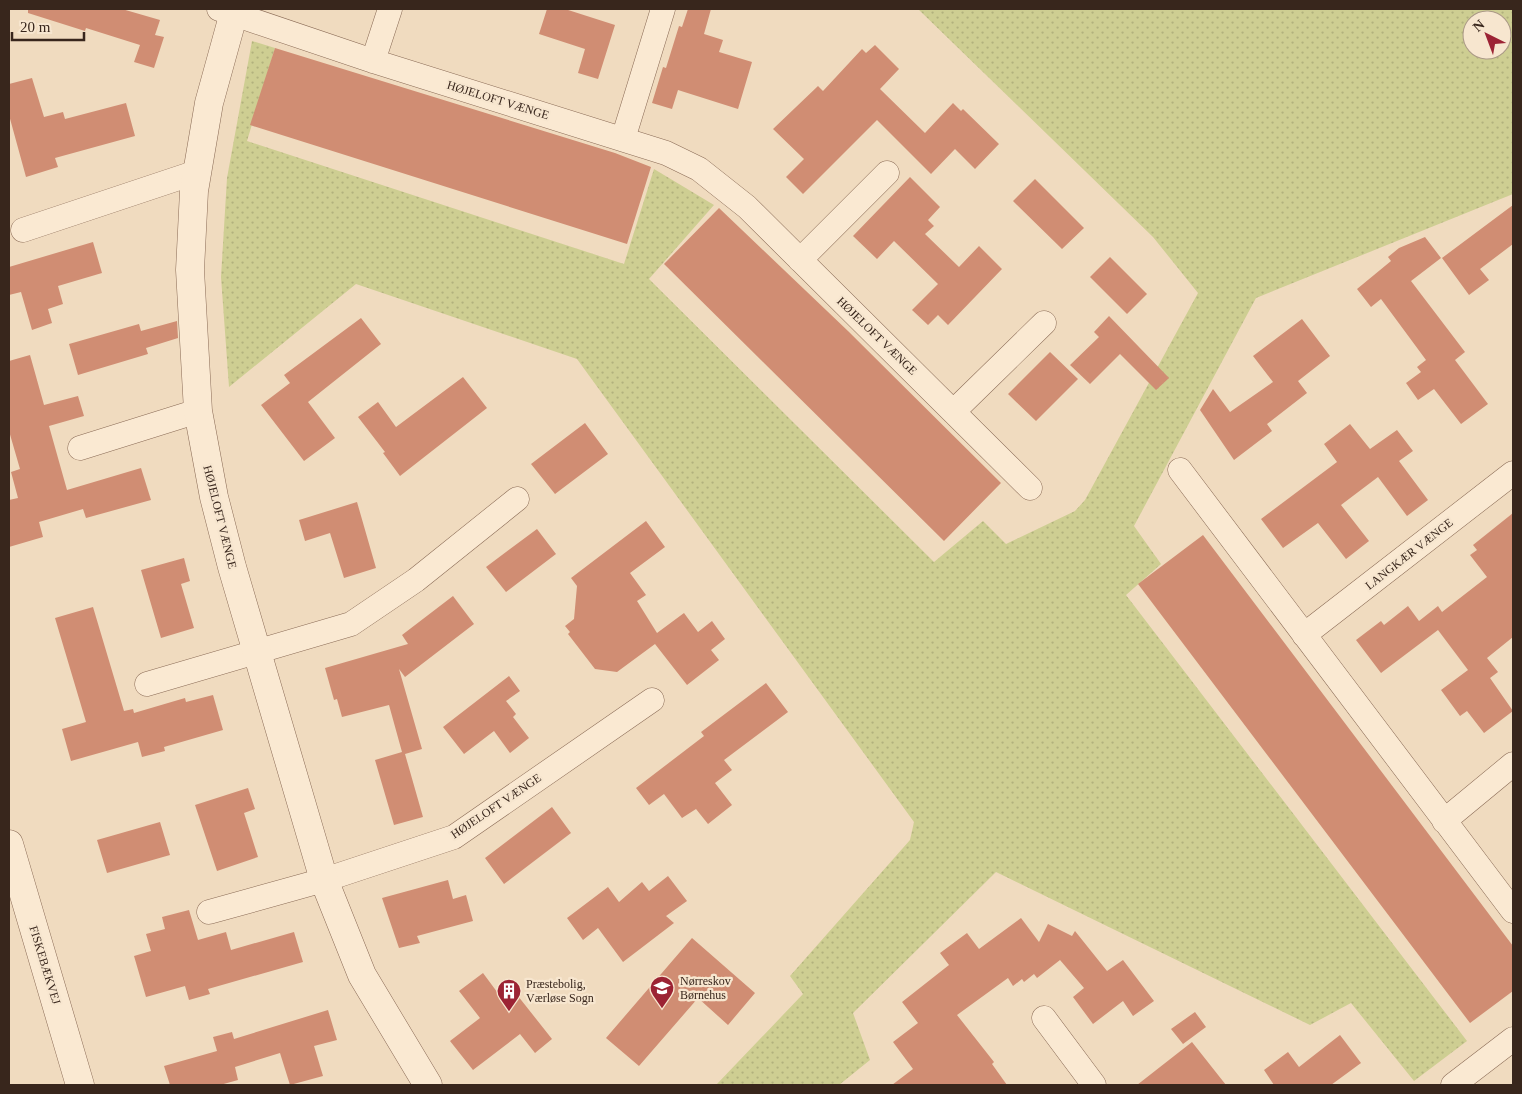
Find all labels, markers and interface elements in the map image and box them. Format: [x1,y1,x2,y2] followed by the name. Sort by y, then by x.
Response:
[12,10,85,42] scale bar
[1462,10,1512,60] north arrow
[1470,17,1487,35] text: N
[20,19,51,35] text: 20 m
[445,78,551,122] street label: HØJELOFT VÆNGE
[834,294,920,378] street label: HØJELOFT VÆNGE
[200,464,240,570] street label: HØJELOFT VÆNGE
[1362,515,1456,593] street label: LANGKÆR VÆNGE
[448,771,544,841] street label: HØJELOFT VÆNGE
[26,924,64,1006] street label: FISKEBÆKVEJ
[680,974,731,1002] place label: Nørreskov Børnehus
[649,975,675,1009] school or university icon: Nørreskov Børnehus
[526,977,594,1005] place label: Præstebolig, Værløse Sogn
[496,978,522,1012] building icon: Præstebolig, Værløse Sogn

